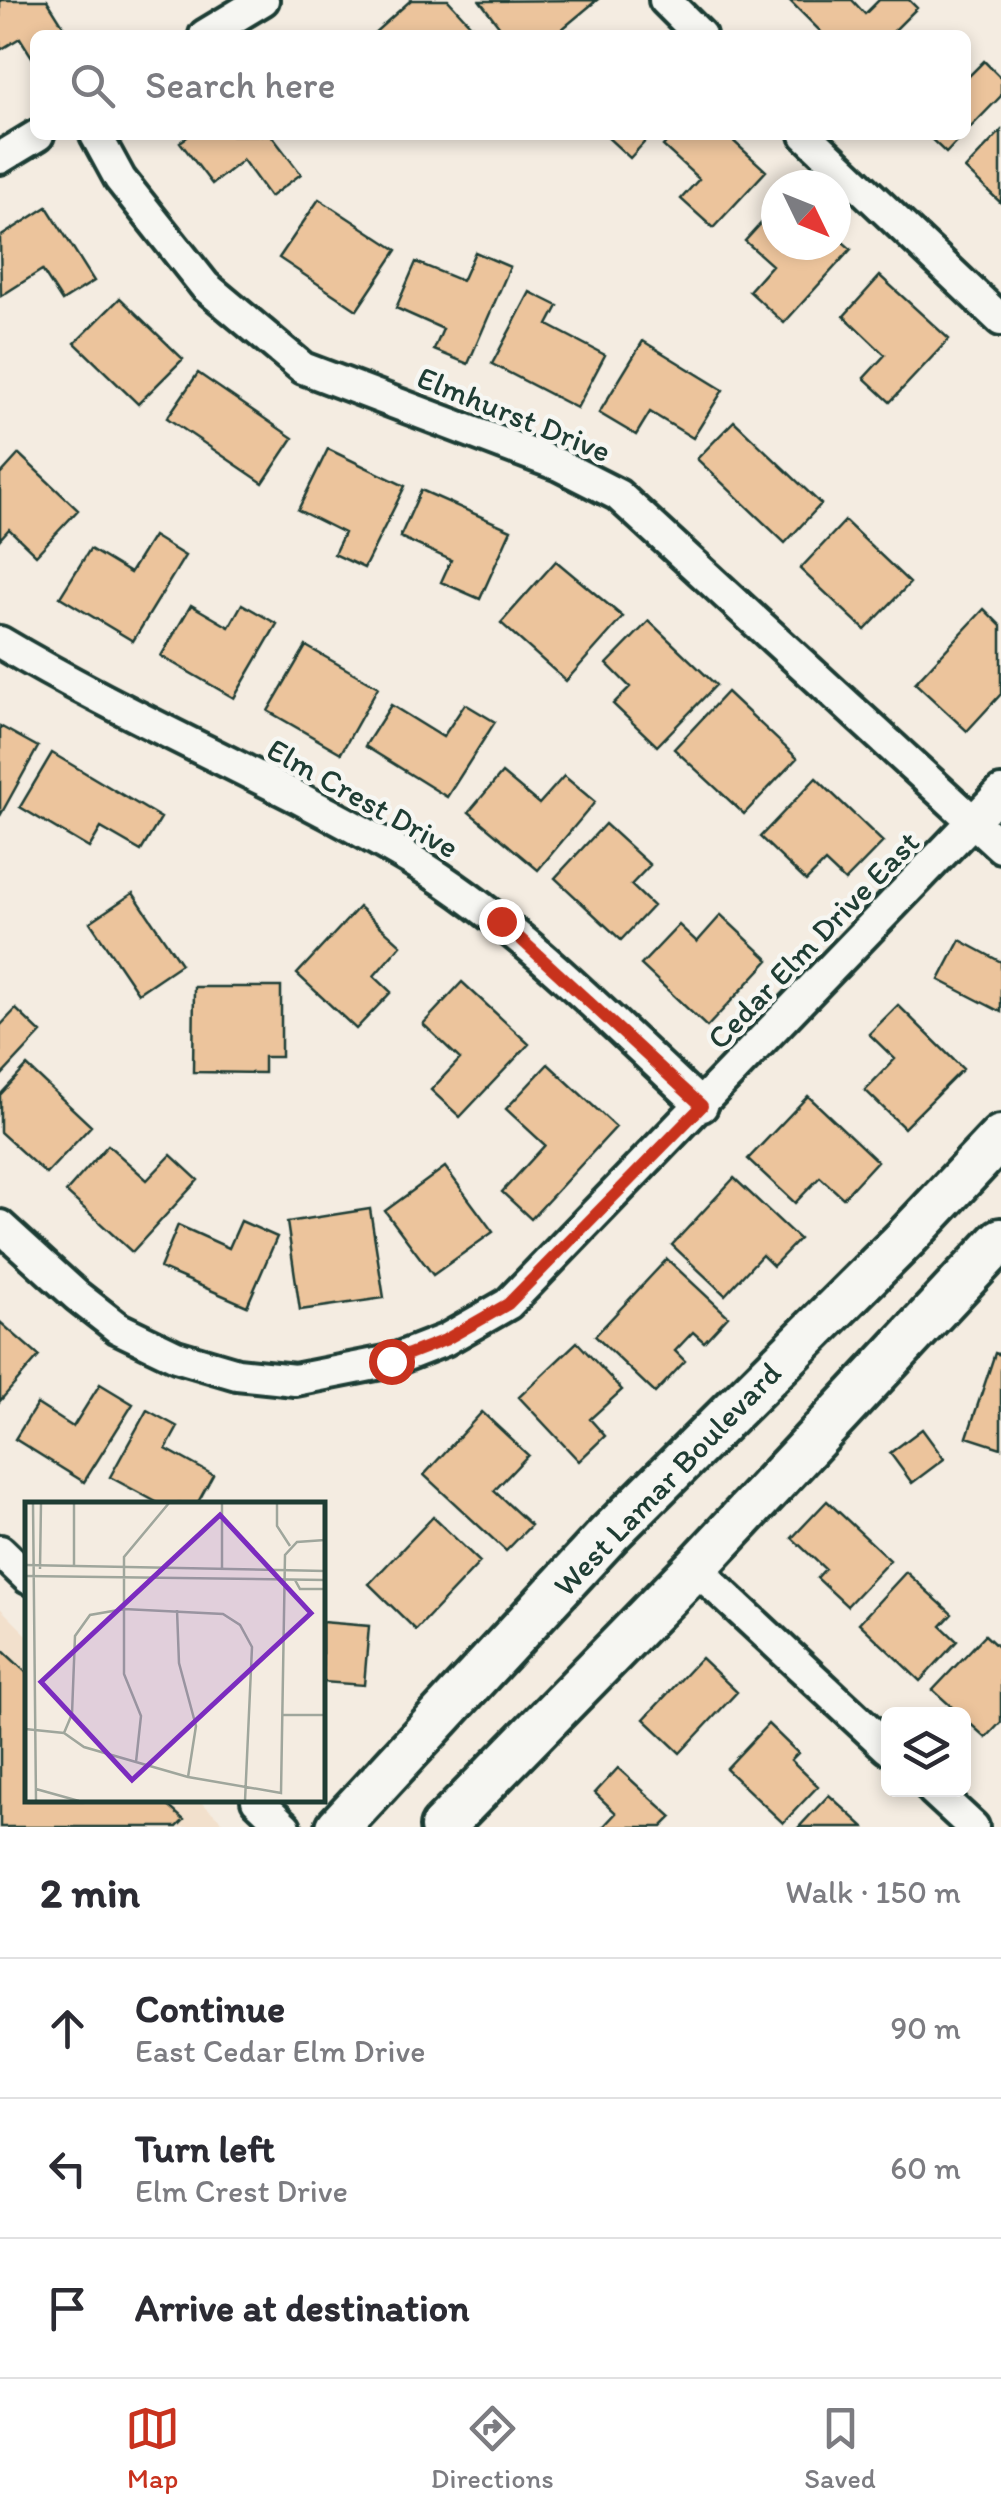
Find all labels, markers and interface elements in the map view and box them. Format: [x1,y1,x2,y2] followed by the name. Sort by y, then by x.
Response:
[30,30,971,140] search box
[65,58,120,113] icon: search
[145,62,336,108] text: Search here
[761,170,851,260] north arrow
[412,358,616,470] street label: Elmhurst Drive
[261,730,465,866] street label: Elm Crest Drive
[699,823,927,1057] street label: Cedar Elm Drive East
[479,899,525,945] route end
[369,1339,415,1385] route start
[545,1354,789,1604] street label: West Lamar Boulevard
[25,1502,325,1802] inset map
[881,1707,971,1797] map controls
[881,1707,971,1797] button: layers
[40,1867,140,1918] text: 2 min
[785,1873,961,1911] text: Walk · 150 m
[135,1986,285,2032] text: Continue
[40,2001,95,2056] icon: ahead
[890,2009,961,2047] text: 90 m
[135,2032,425,2070] text: East Cedar Elm Drive
[135,2126,275,2172] text: Turn left
[40,2141,95,2196] icon: left
[890,2149,961,2187] text: 60 m
[135,2172,348,2210] text: Elm Crest Drive
[40,2281,95,2336] icon: arrive
[135,2285,470,2331] text: Arrive at destination
[125,2401,180,2495] tab: Map
[431,2401,554,2495] tab: Directions
[804,2401,876,2495] tab: Saved

